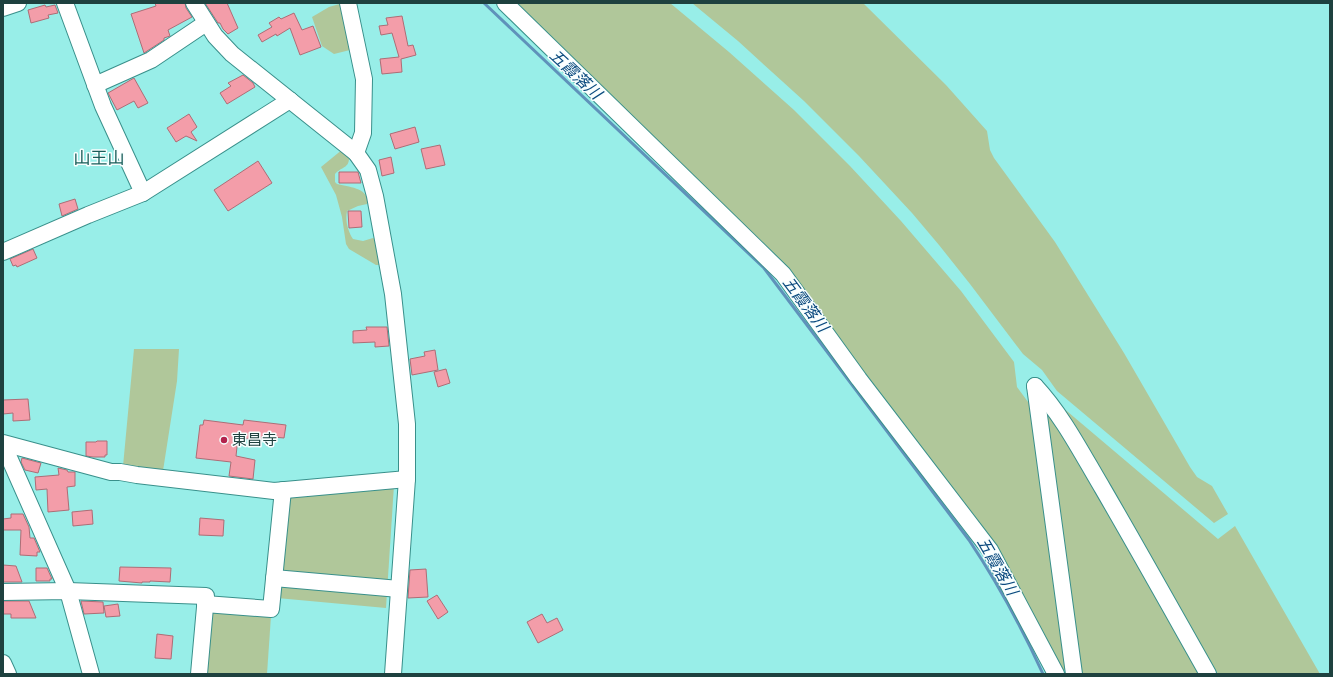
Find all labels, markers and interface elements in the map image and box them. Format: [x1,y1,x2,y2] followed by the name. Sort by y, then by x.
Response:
[546,45,608,104] water label: 五霞落川
[74,147,125,167] district label: 山王山
[780,272,834,337] water label: 五霞落川
[232,430,277,448] place label: 東昌寺
[219,435,229,445] marker: 東昌寺
[974,533,1024,600] water label: 五霞落川

